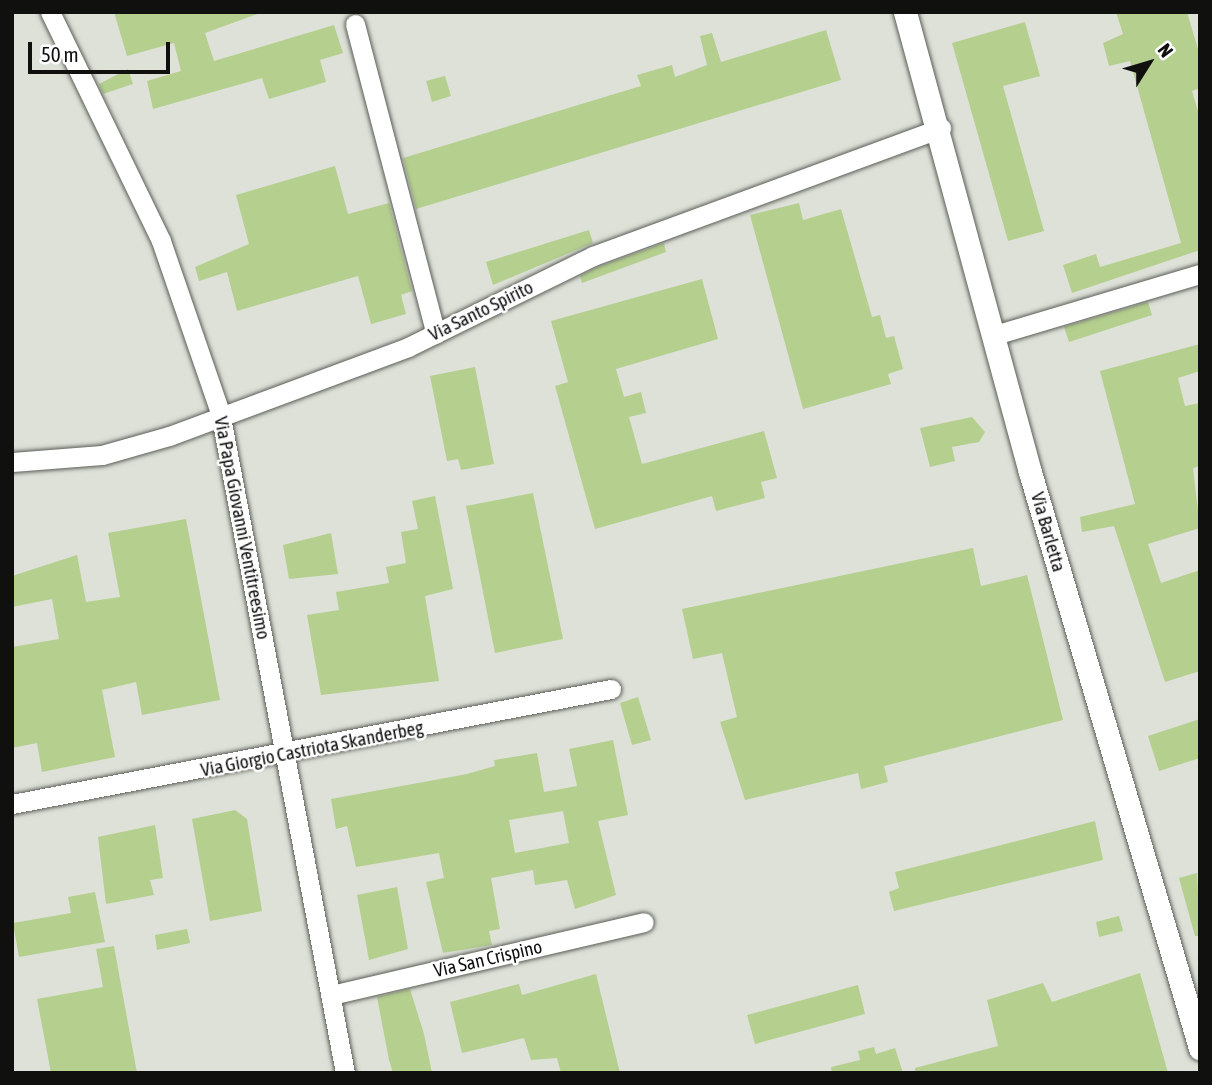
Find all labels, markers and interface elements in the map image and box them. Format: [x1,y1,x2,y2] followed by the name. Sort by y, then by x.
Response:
[32,28,173,72] scale bar
[1114,28,1184,98] north arrow
[1154,39,1178,61] text: N
[41,42,79,66] text: 50 m
[425,276,537,346] street label: Via Santo Spirito
[209,415,275,641] street label: Via Papa Giovanni Ventitreesimo
[1026,490,1070,574] street label: Via Barletta
[199,716,425,782] street label: Via Giorgio Castriota Skanderbeg
[432,935,544,983] street label: Via San Crispino

